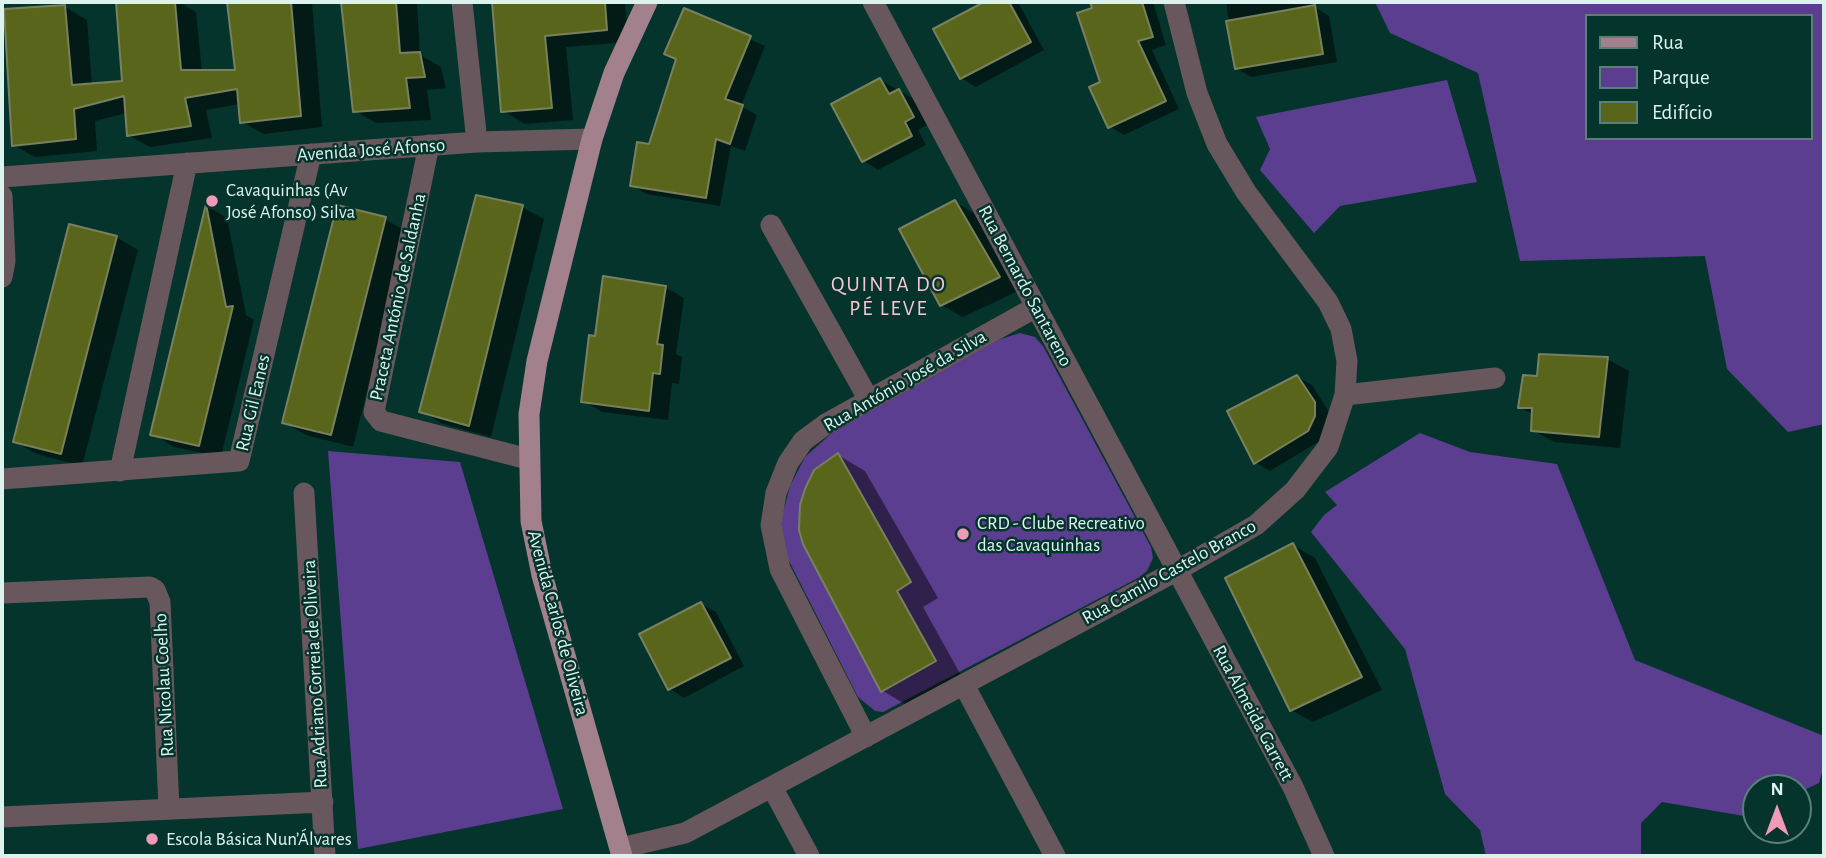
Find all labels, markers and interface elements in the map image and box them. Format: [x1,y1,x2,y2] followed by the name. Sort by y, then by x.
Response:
[1584,14,1812,140] legend
[1652,32,1684,53] text: Rua
[1652,67,1710,88] text: Parque
[1652,102,1712,123] text: Edifício
[296,133,446,167] street label: Avenida José Afonso
[226,179,355,223] place label: Cavaquinhas (Av José Afonso) Silva
[365,191,431,403] street label: Praceta António de Saldanha
[204,193,220,209] marker: Cavaquinhas (Av José Afonso) Silva
[973,202,1077,370] street label: Rua Bernardo Santareno
[832,272,946,322] district label: QUINTA DO PÉ LEVE
[819,325,991,437] street label: Rua António José da Silva
[231,352,275,454] street label: Rua Gil Eanes
[977,512,1145,556] place label: CRD - Clube Recreativo das Cavaquinhas
[1078,515,1260,629] street label: Rua Camilo Castelo Branco
[955,526,971,542] marker: CRD - Clube Recreativo das Cavaquinhas
[522,528,594,718] street label: Avenida Carlos de Oliveira
[298,559,332,789] street label: Rua Adriano Correia de Oliveira
[149,613,179,757] street label: Rua Nicolau Coelho
[1208,641,1298,785] street label: Rua Almeida Garrett
[1742,774,1812,844] north arrow
[1770,780,1784,799] text: N
[166,828,352,850] place label: Escola Básica Nun’Álvares
[144,831,160,847] marker: Escola Básica Nun’Álvares

